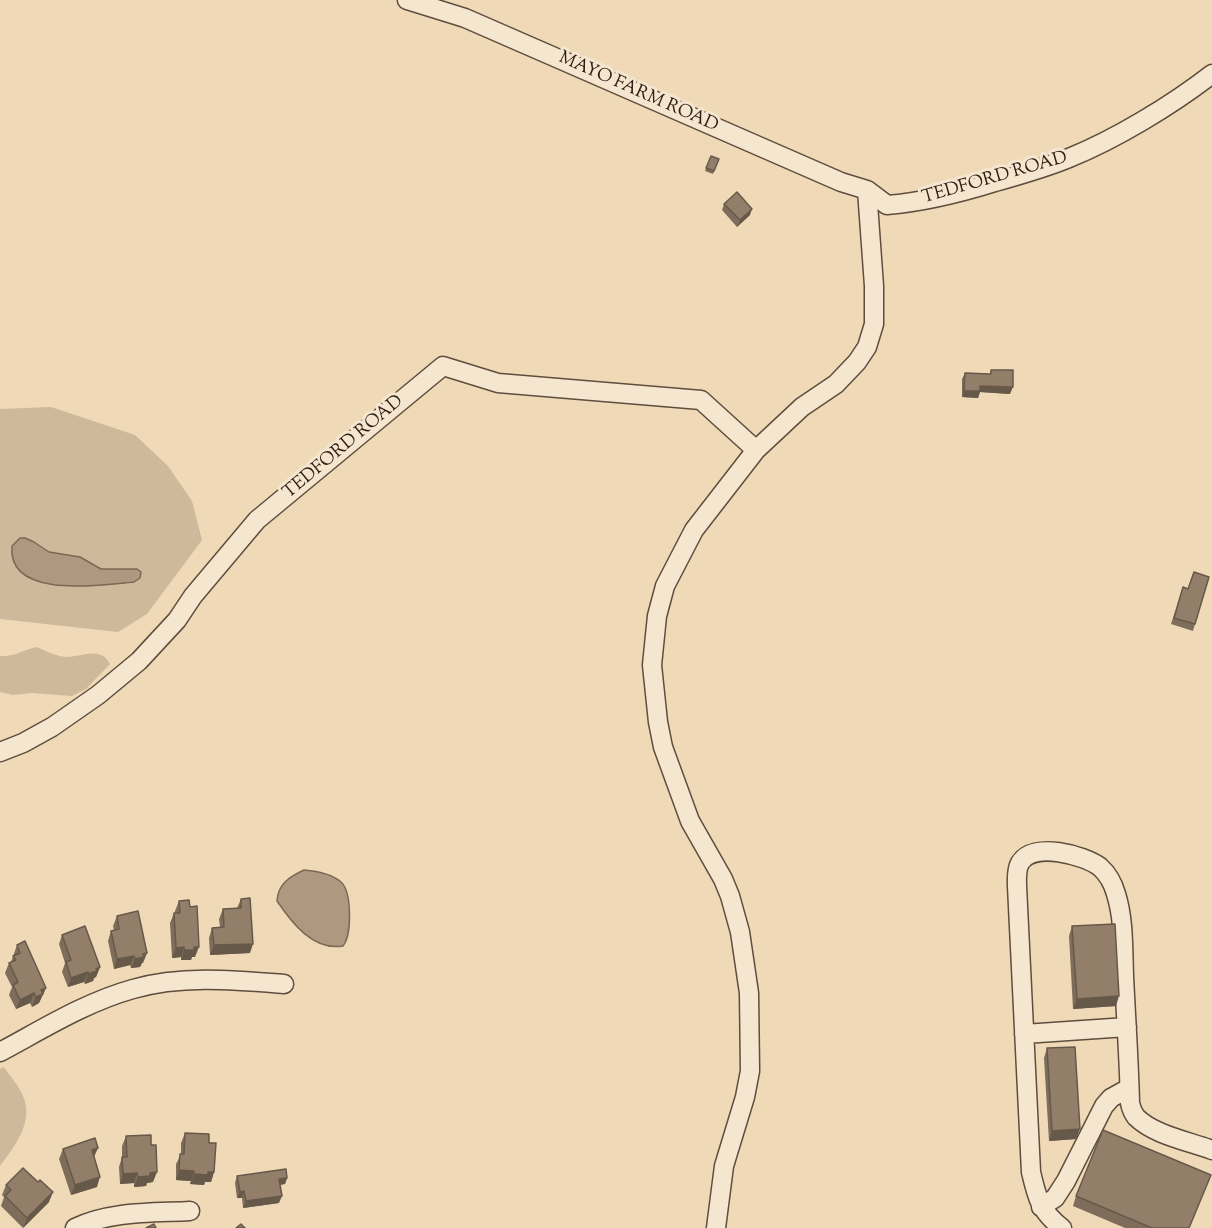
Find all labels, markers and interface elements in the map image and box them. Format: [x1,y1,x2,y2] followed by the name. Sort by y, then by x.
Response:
[555,48,721,138] street label: MAYO FARM ROAD
[920,148,1070,210] street label: TEDFORD ROAD
[280,392,408,504] street label: TEDFORD ROAD

